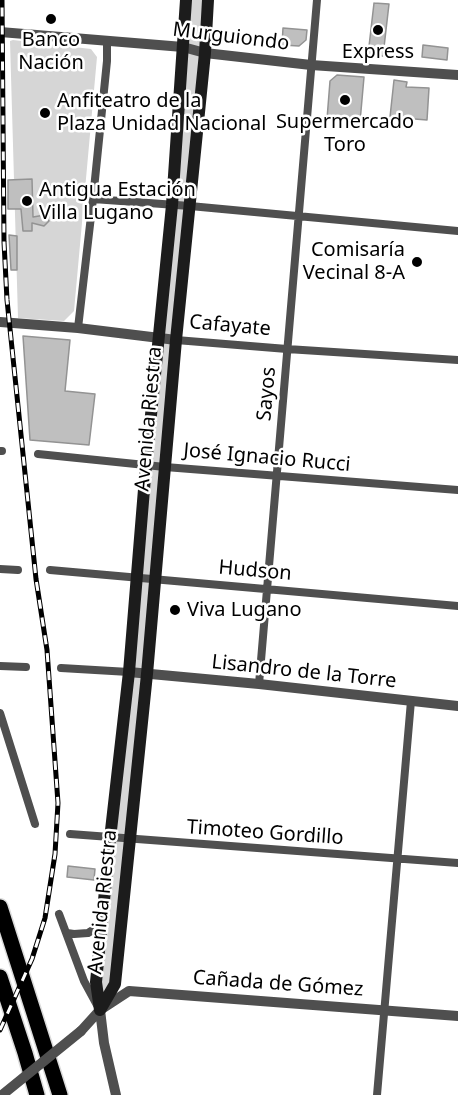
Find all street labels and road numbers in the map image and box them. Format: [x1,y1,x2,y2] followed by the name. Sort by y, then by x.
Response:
[171,18,291,56] street label: Murguiondo
[188,310,272,342] street label: Cafayate
[131,346,167,492] street label: Avenida Riestra
[253,366,281,422] street label: Sayos
[183,439,351,477] street label: José Ignacio Rucci
[217,556,293,586] street label: Hudson
[210,650,398,694] street label: Lisandro de la Torre
[186,816,344,850] street label: Timoteo Gordillo
[83,829,123,975] street label: Avenida Riestra
[192,966,364,1002] street label: Cañada de Gómez

